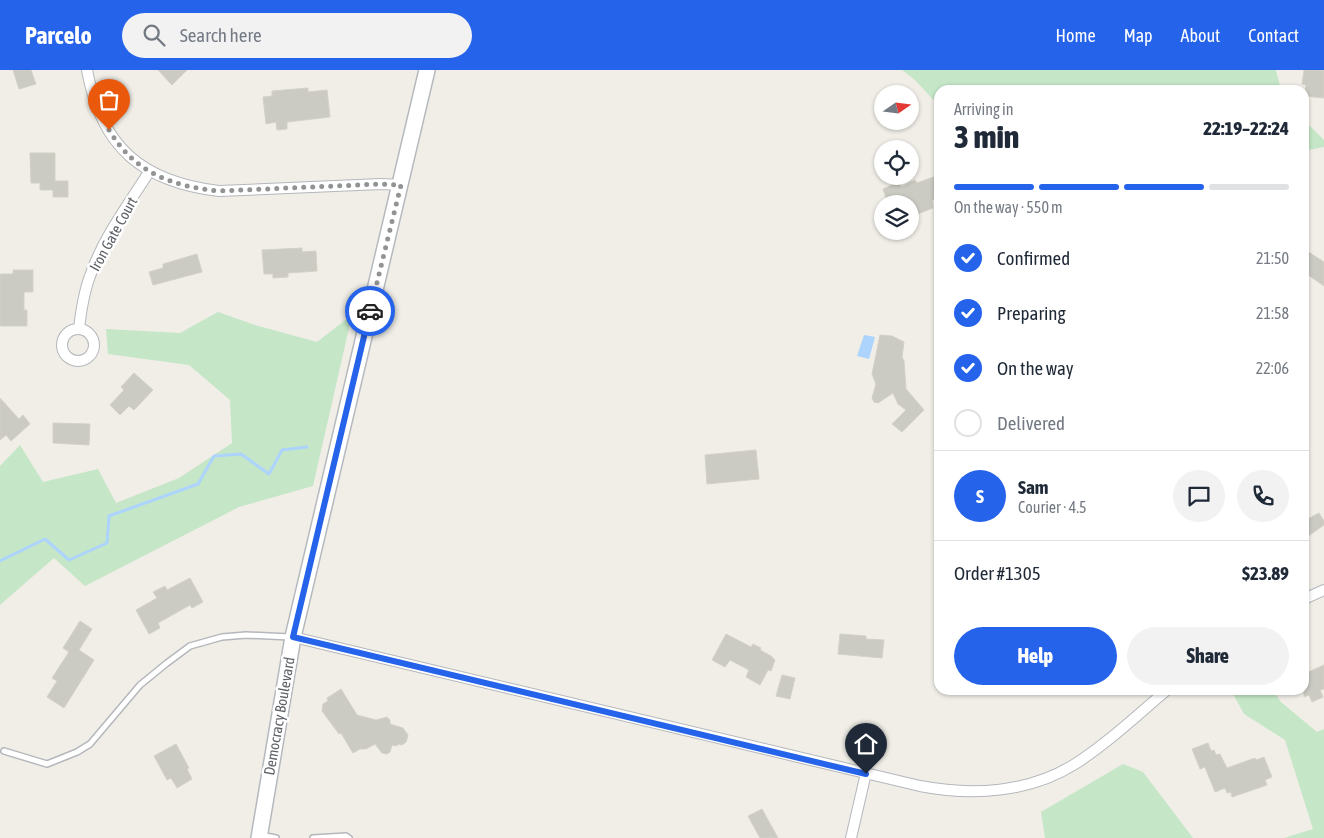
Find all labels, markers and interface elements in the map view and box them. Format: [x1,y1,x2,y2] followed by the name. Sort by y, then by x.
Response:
[122,13,472,58] search box
[140,21,168,49] icon: search
[25,22,92,49] text: Parcelo
[180,24,262,46] text: Search here
[1056,25,1096,46] text: Home
[1124,25,1153,46] text: Map
[1181,25,1220,46] text: About
[1248,25,1299,46] text: Contact
[88,79,130,130] pin
[874,85,919,130] north arrow
[874,85,919,240] map controls
[95,86,123,114] icon: bag
[954,100,1014,118] text: Arriving in
[1203,117,1289,139] text: 22:19–22:24
[954,118,1019,155] text: 3 min
[874,140,919,185] button: locate
[86,194,140,274] street label: Iron Gate Court
[874,195,919,240] button: layers
[954,198,1063,216] text: On the way · 550 m
[954,244,982,272] icon: check
[997,247,1070,269] text: Confirmed
[1256,249,1289,267] text: 21:50
[345,286,395,336] courier
[356,297,384,325] icon: car
[954,299,982,327] icon: check
[997,302,1066,324] text: Preparing
[1256,304,1289,322] text: 21:58
[954,354,982,382] icon: check
[997,357,1074,379] text: On the way
[1256,359,1289,377] text: 22:06
[997,412,1065,434] text: Delivered
[1173,470,1225,522] button: chat
[1237,470,1289,522] button: phone
[1018,476,1049,498] text: Sam
[976,485,984,507] text: S
[1018,498,1087,516] text: Courier · 4.5
[954,562,1041,584] text: Order #1305
[1242,562,1289,584] text: $23.89
[954,627,1117,685] button: Help
[1127,627,1289,685] button: Share
[260,655,298,777] street label: Democracy Boulevard
[845,723,887,774] pin
[852,730,880,758] icon: home

